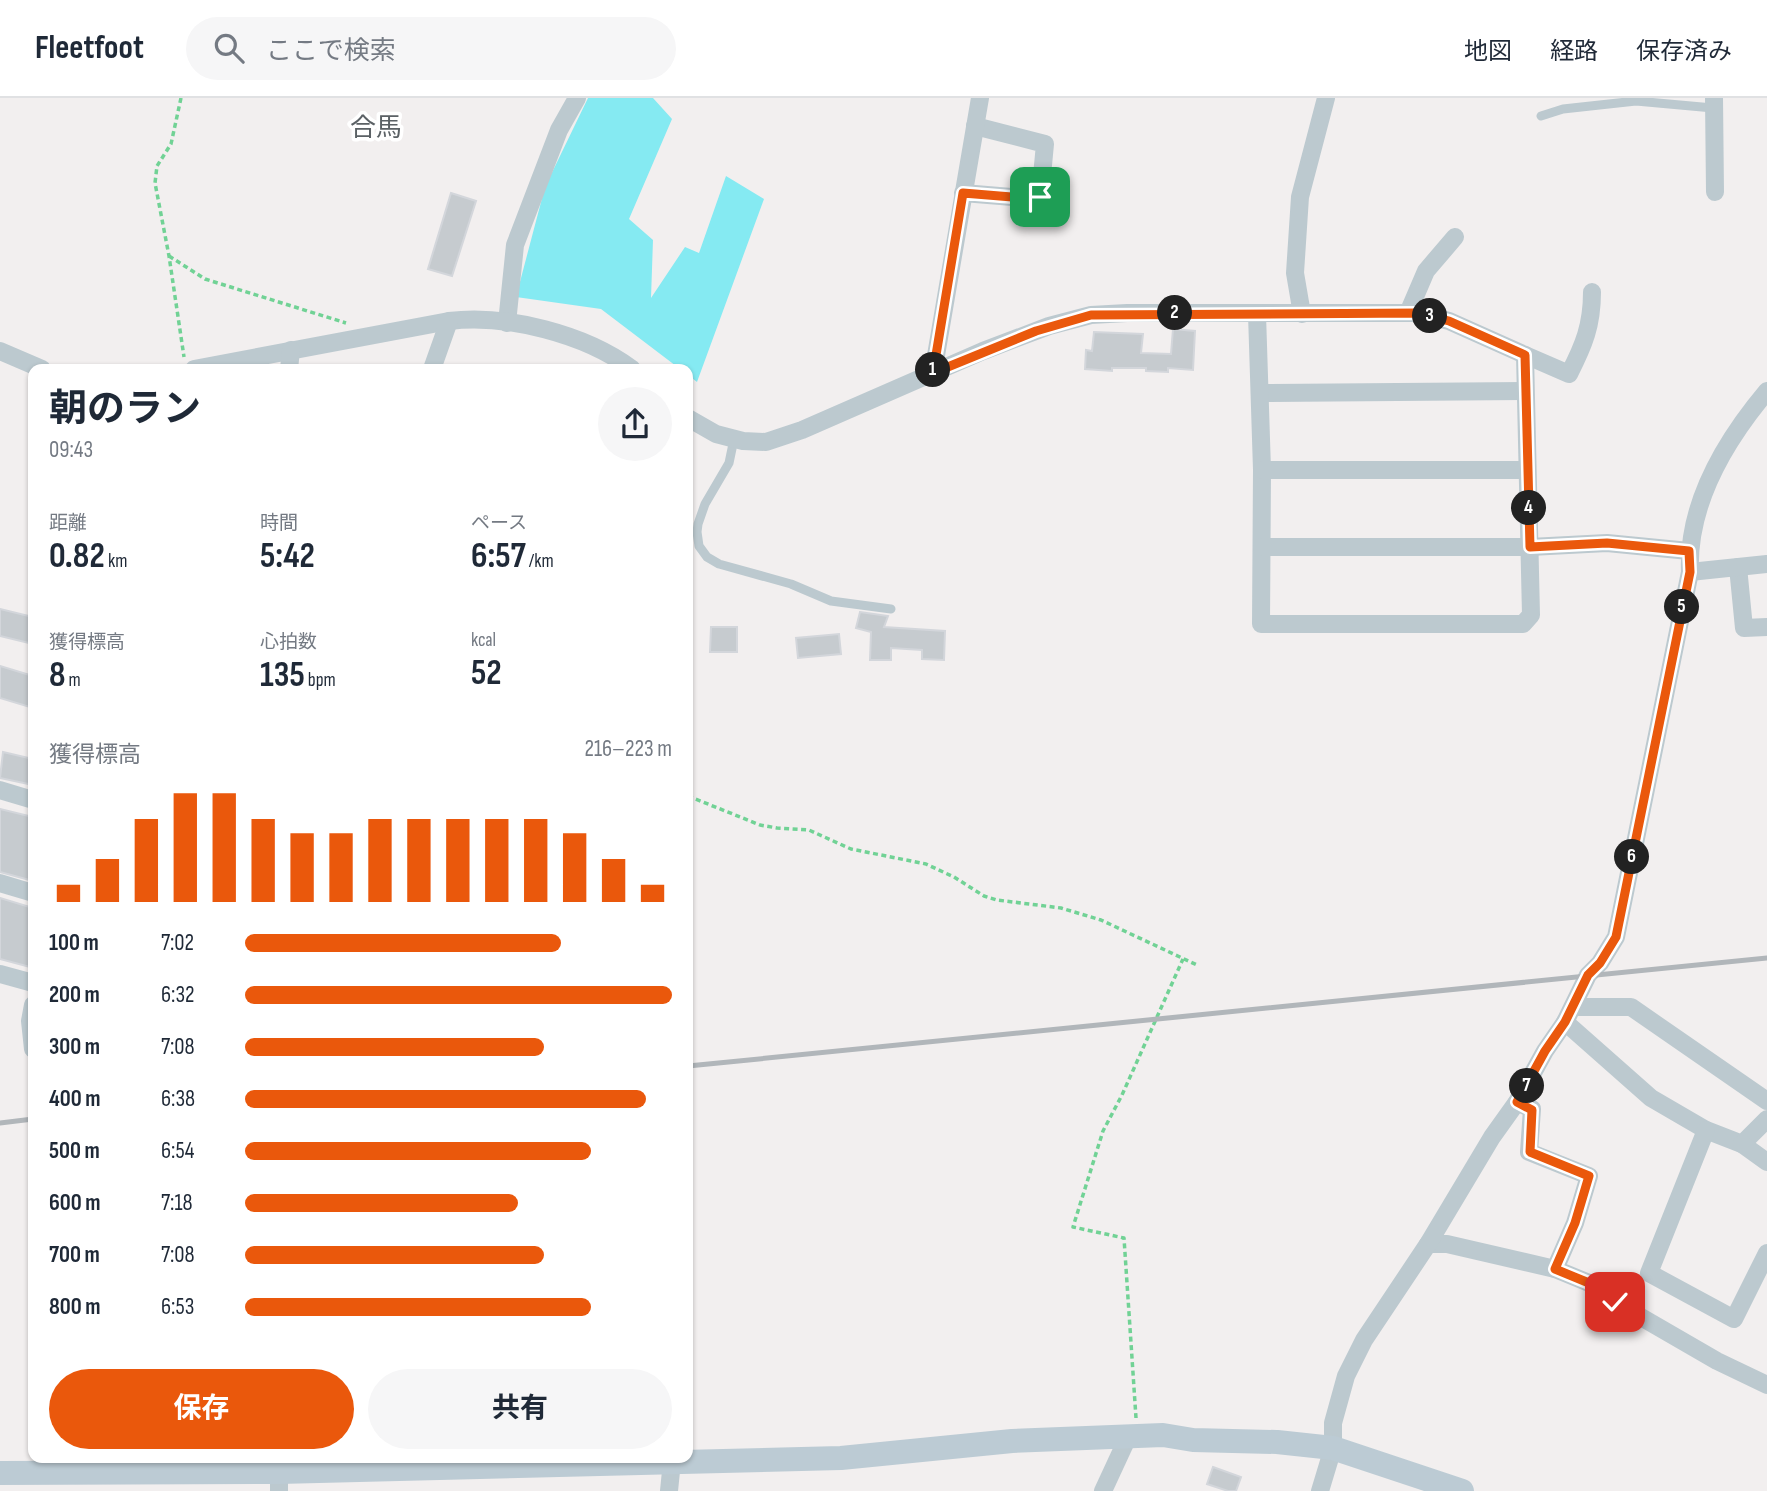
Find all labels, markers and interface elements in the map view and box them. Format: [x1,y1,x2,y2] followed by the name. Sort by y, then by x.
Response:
[186,17,676,80] search box
[35,28,144,68] text: Fleetfoot
[210,29,248,67] icon: search
[266,36,396,67] text: ここで検索
[1464,37,1512,66] text: 地図
[1550,37,1598,66] text: 経路
[1636,37,1732,66] text: 保存済み
[350,113,402,144] district label: 合馬
[1010,167,1070,227] pin
[1021,178,1059,216] icon: arrive
[1158,296,1192,330] pin: 2
[1412,298,1448,333] pin: 3
[1170,301,1179,324] text: 2
[1425,304,1434,327] text: 3
[916,352,950,388] pin: 1
[929,358,936,381] text: 1
[49,387,201,432] text: 朝のラン
[598,387,672,461] button: share
[49,436,93,464] text: 09:43
[1512,490,1546,526] pin: 4
[1524,496,1533,519] text: 4
[49,512,87,535] text: 距離
[260,512,298,535] text: 時間
[471,512,527,535] text: ペース
[49,535,105,578] text: 0.82
[260,535,315,578] text: 5:42
[471,535,526,578] text: 6:57
[105,550,127,573] text: km
[526,550,554,573] text: /km
[1664,589,1700,624] pin: 5
[1677,595,1686,618] text: 5
[471,629,496,652] text: kcal
[49,631,125,654] text: 獲得標高
[260,631,317,654] text: 心拍数
[471,652,502,695] text: 52
[49,654,66,697] text: 8
[260,654,305,697] text: 135
[66,669,81,692] text: m
[305,669,336,692] text: bpm
[584,735,672,763] text: 216–223 m
[49,741,141,769] text: 獲得標高
[1614,840,1650,874] pin: 6
[1627,845,1636,868] text: 6
[49,929,99,957] text: 100 m
[161,929,194,957] text: 7:02
[49,981,100,1009] text: 200 m
[161,981,195,1009] text: 6:32
[49,1033,100,1061] text: 300 m
[161,1033,195,1061] text: 7:08
[1510,1068,1544,1104] pin: 7
[1522,1074,1531,1097] text: 7
[49,1085,100,1113] text: 400 m
[161,1085,195,1113] text: 6:38
[49,1137,100,1165] text: 500 m
[161,1137,194,1165] text: 6:54
[49,1189,101,1217] text: 600 m
[161,1189,193,1217] text: 7:18
[49,1241,100,1269] text: 700 m
[161,1241,195,1269] text: 7:08
[1585,1272,1645,1332] pin
[1596,1283,1634,1321] icon: check
[49,1293,101,1321] text: 800 m
[161,1293,194,1321] text: 6:53
[49,1369,354,1449] button: 保存
[368,1369,672,1449] button: 共有

